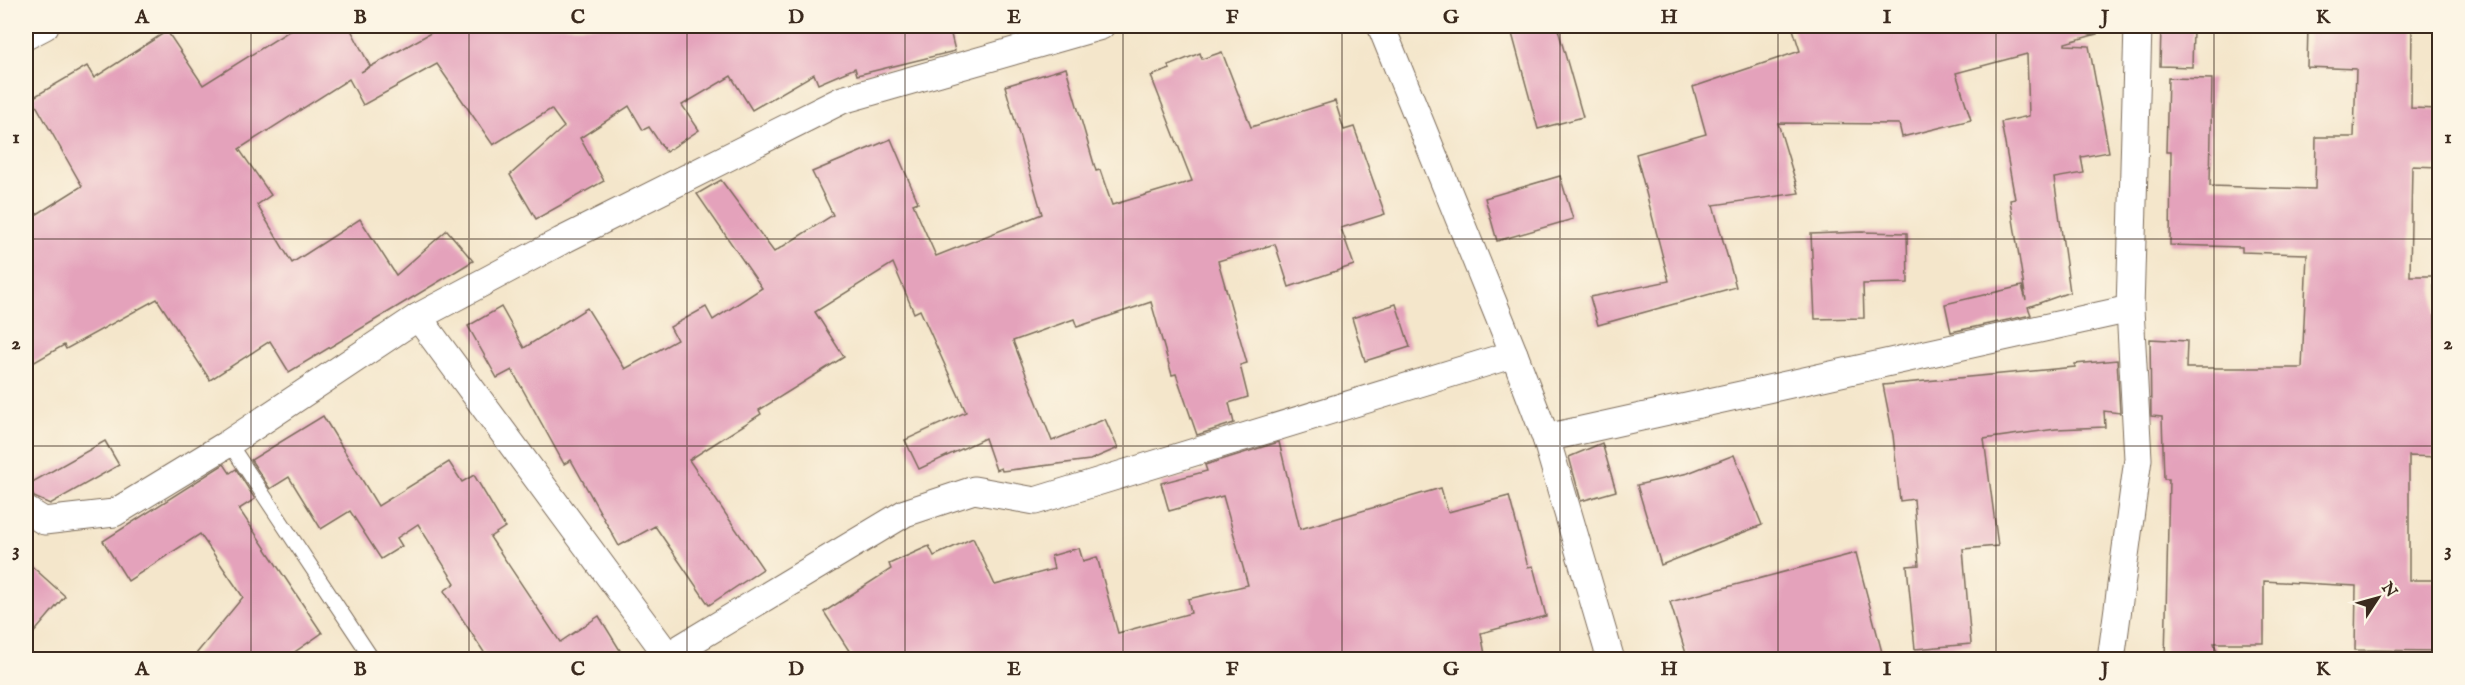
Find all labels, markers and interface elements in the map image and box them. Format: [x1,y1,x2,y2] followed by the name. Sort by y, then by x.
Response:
[134,5,150,30] text: A
[353,5,367,30] text: B
[571,5,585,30] text: C
[788,5,804,30] text: D
[1007,5,1021,30] text: E
[1226,5,1239,30] text: F
[1443,5,1460,30] text: G
[1660,5,1678,30] text: H
[1883,5,1892,30] text: I
[2098,5,2110,30] text: J
[2316,5,2332,30] text: K
[12,125,20,150] text: 1
[2444,125,2452,150] text: 1
[11,331,21,356] text: 2
[2443,331,2453,356] text: 2
[12,538,20,563] text: 3
[2444,538,2452,563] text: 3
[2348,568,2408,628] north arrow
[2376,578,2401,602] text: N
[134,657,150,682] text: A
[353,657,367,682] text: B
[571,657,585,682] text: C
[788,657,804,682] text: D
[1007,657,1021,682] text: E
[1226,657,1239,682] text: F
[1443,657,1460,682] text: G
[1660,657,1678,682] text: H
[1883,657,1892,682] text: I
[2098,657,2110,682] text: J
[2316,657,2332,682] text: K

